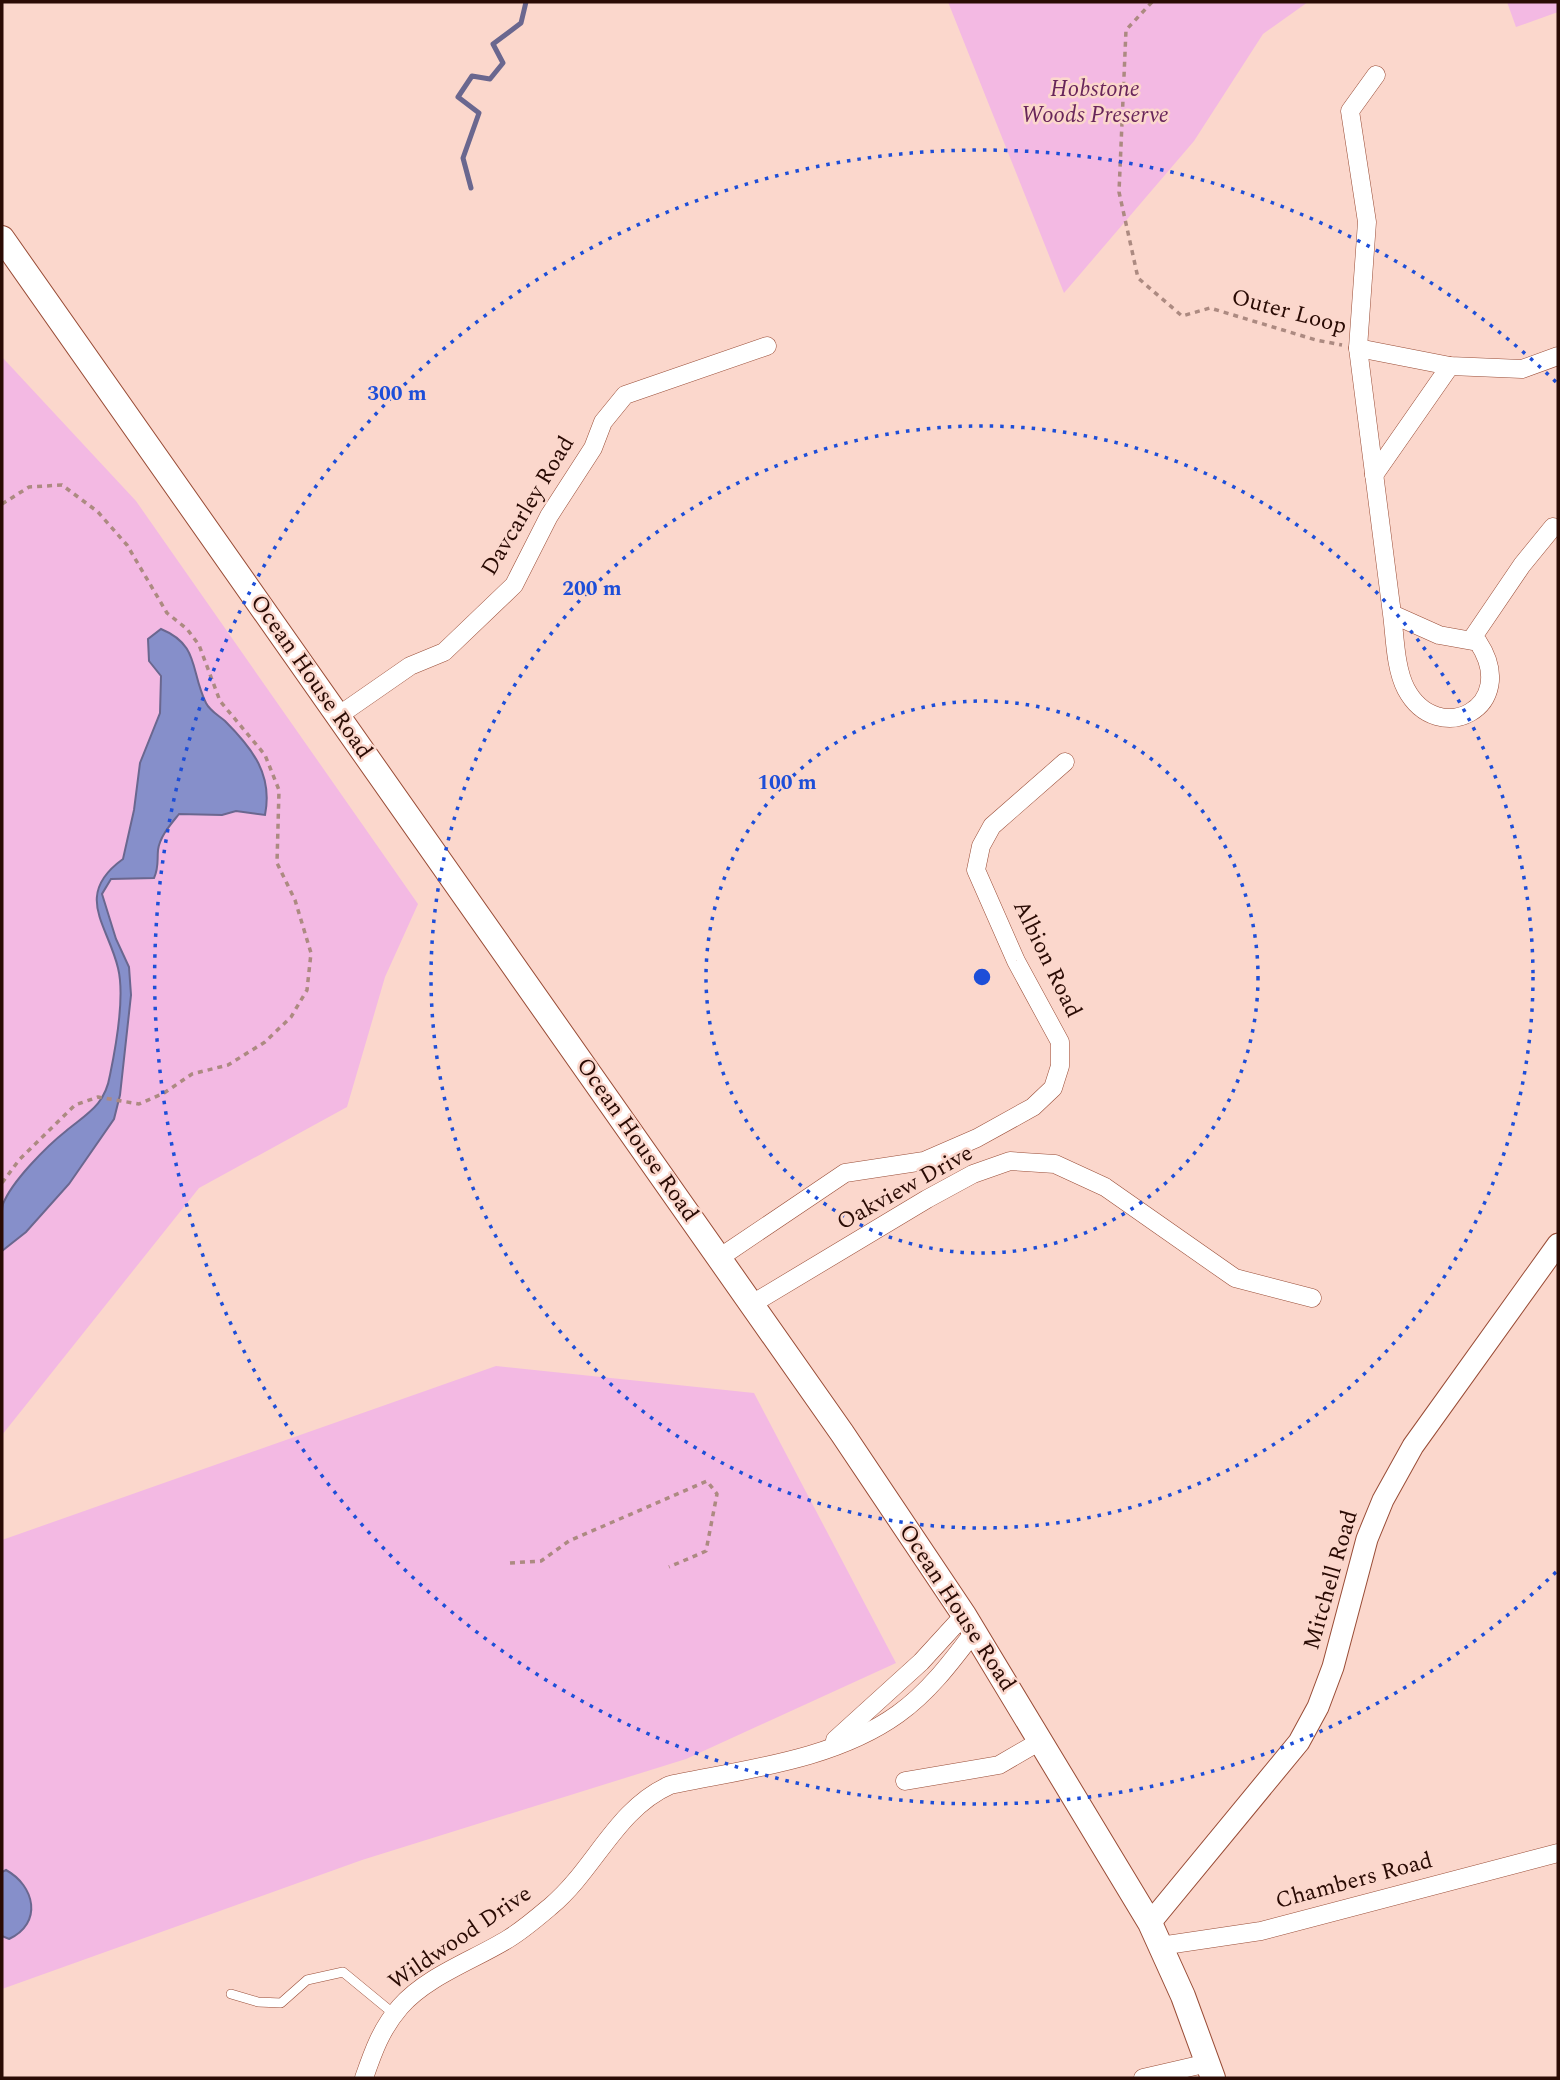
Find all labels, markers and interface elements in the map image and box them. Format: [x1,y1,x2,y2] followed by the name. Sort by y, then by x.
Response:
[1021,72,1169,133] park label: Hobstone Woods Preserve
[1227,280,1351,344] street label: Outer Loop
[367,378,427,410] text: 300 m
[472,429,584,583] street label: Davcarley Road
[562,573,622,605] text: 200 m
[241,588,381,767] street label: Ocean House Road
[757,767,817,799] text: 100 m
[1003,894,1091,1024] street label: Albion Road
[970,965,994,989] centre of rings
[567,1051,707,1230] street label: Ocean House Road
[830,1136,980,1240] street label: Oakview Drive
[1294,1506,1368,1654] street label: Mitchell Road
[890,1517,1025,1699] street label: Ocean House Road
[1271,1843,1437,1919] street label: Chambers Road
[381,1877,539,1999] street label: Wildwood Drive

